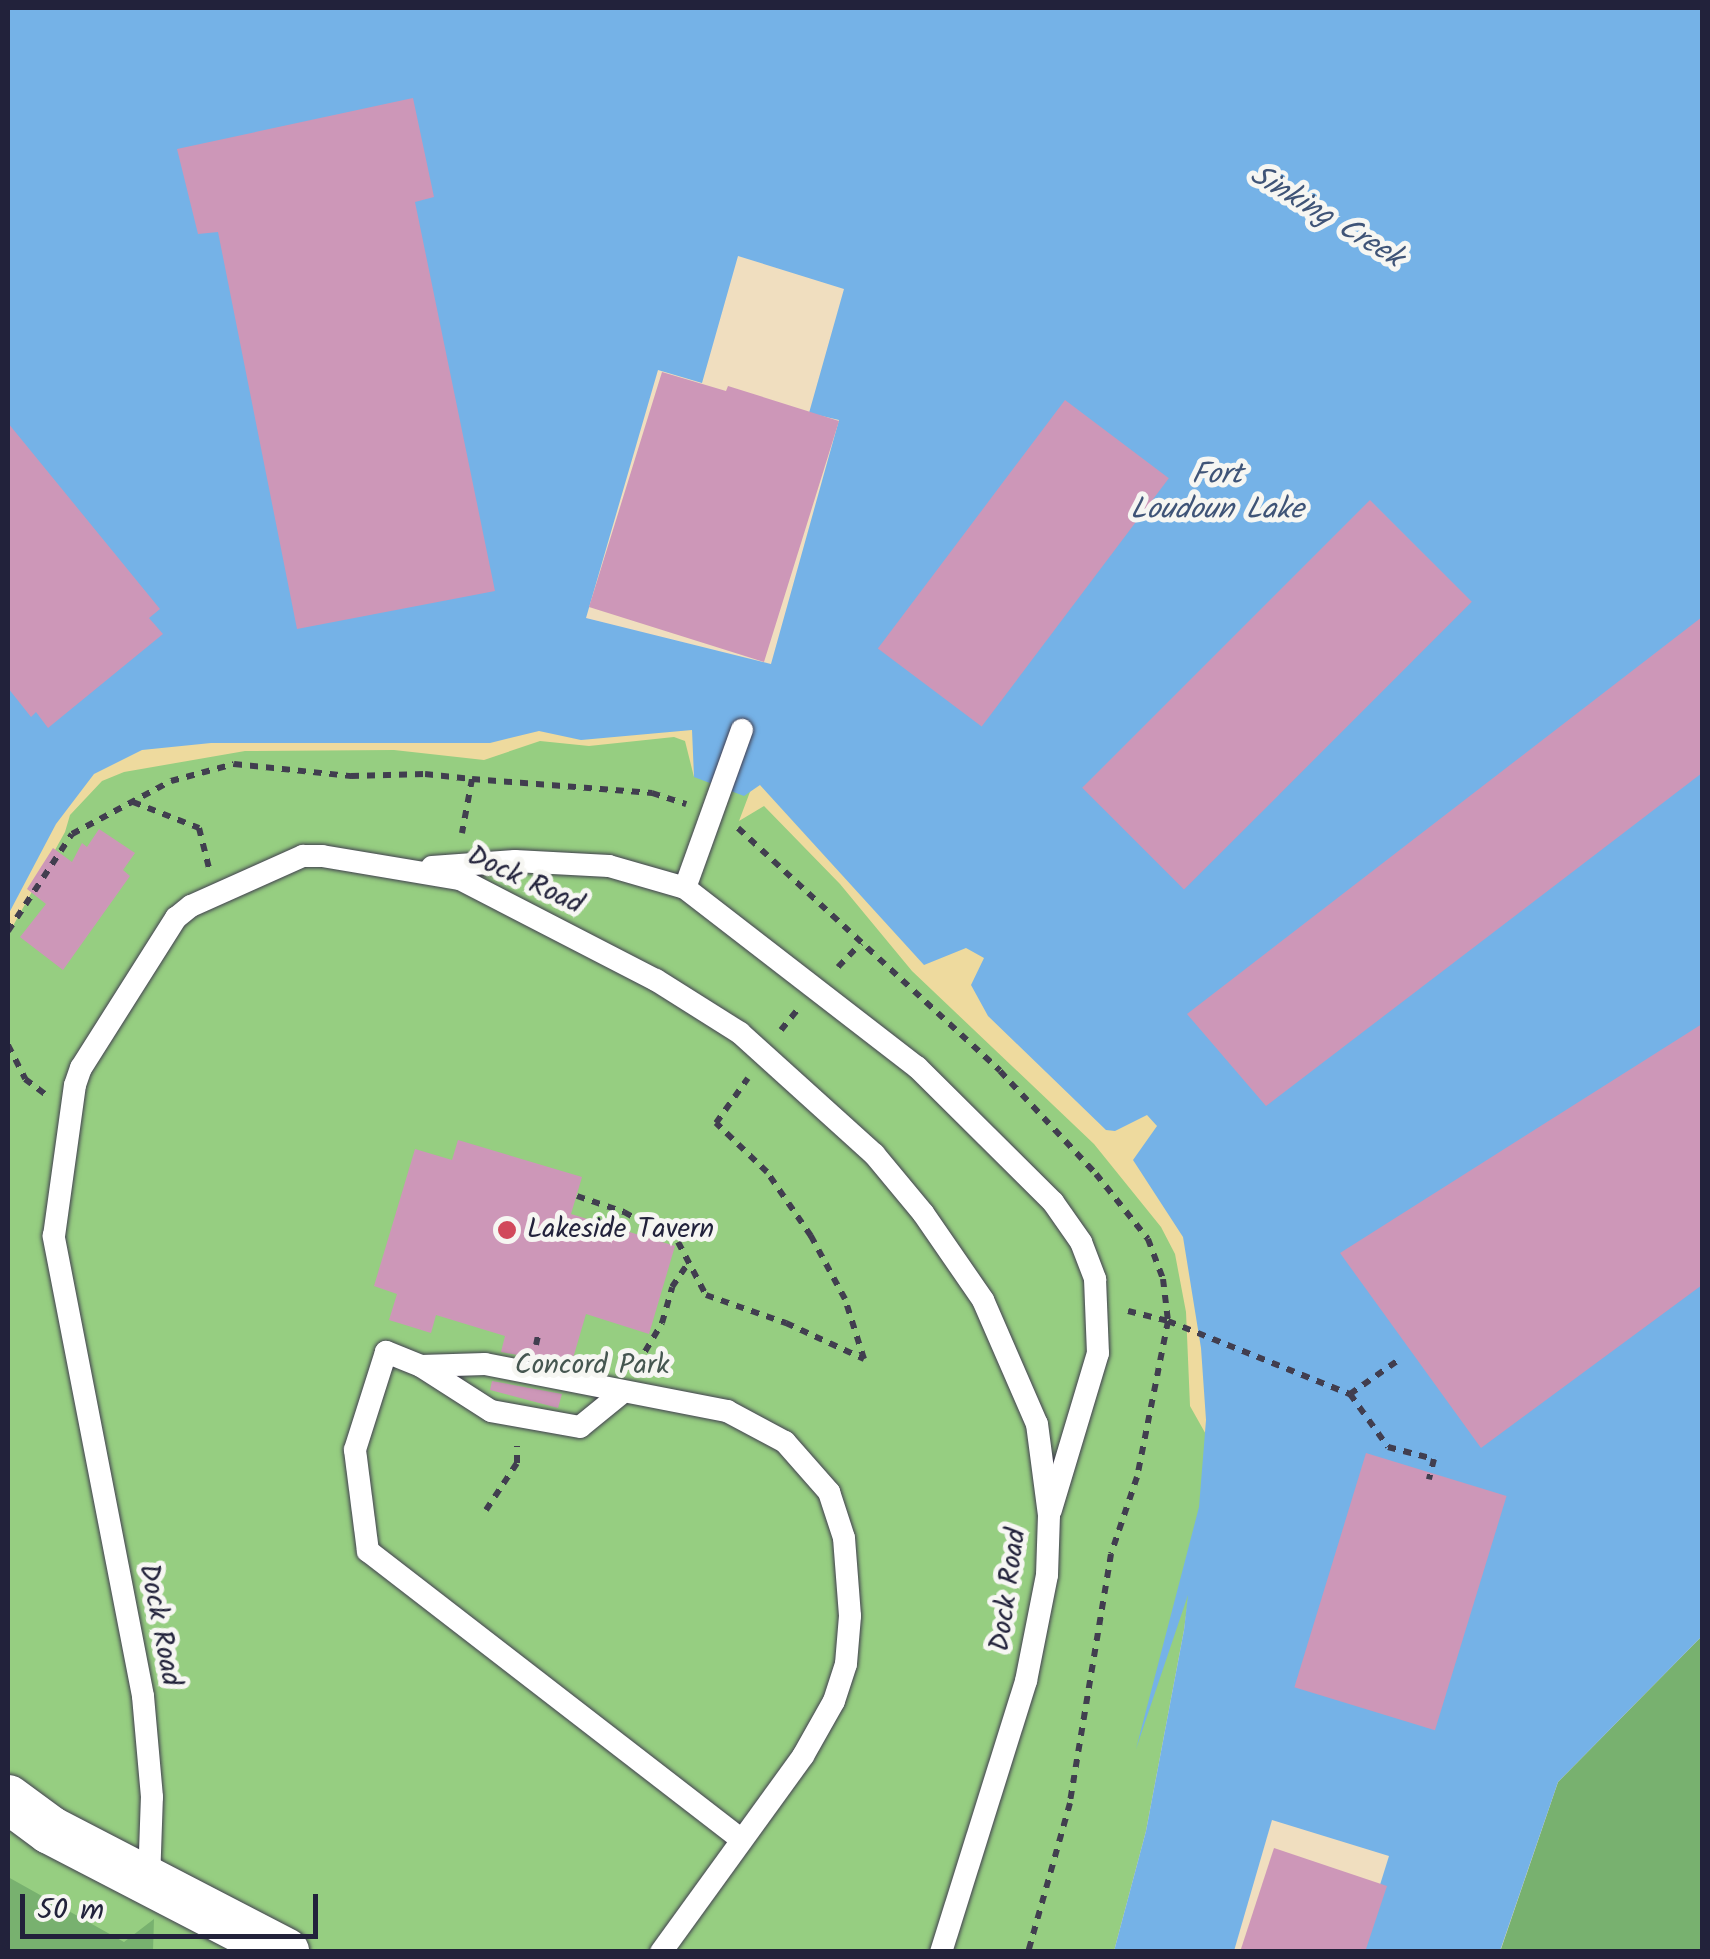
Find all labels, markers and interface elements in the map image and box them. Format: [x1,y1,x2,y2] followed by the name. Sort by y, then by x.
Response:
[1243,157,1409,277] water label: Sinking Creek
[1130,457,1304,528] water label: Fort Loudoun Lake
[462,840,588,922] street label: Dock Road
[527,1213,714,1247] place label: Lakeside Tavern
[496,1219,518,1241] marker: Lakeside Tavern
[515,1349,669,1383] park label: Concord Park
[984,1526,1034,1654] street label: Dock Road
[131,1561,187,1689] street label: Dock Road
[25,1874,322,1936] scale bar
[37,1887,104,1935] text: 50 m

